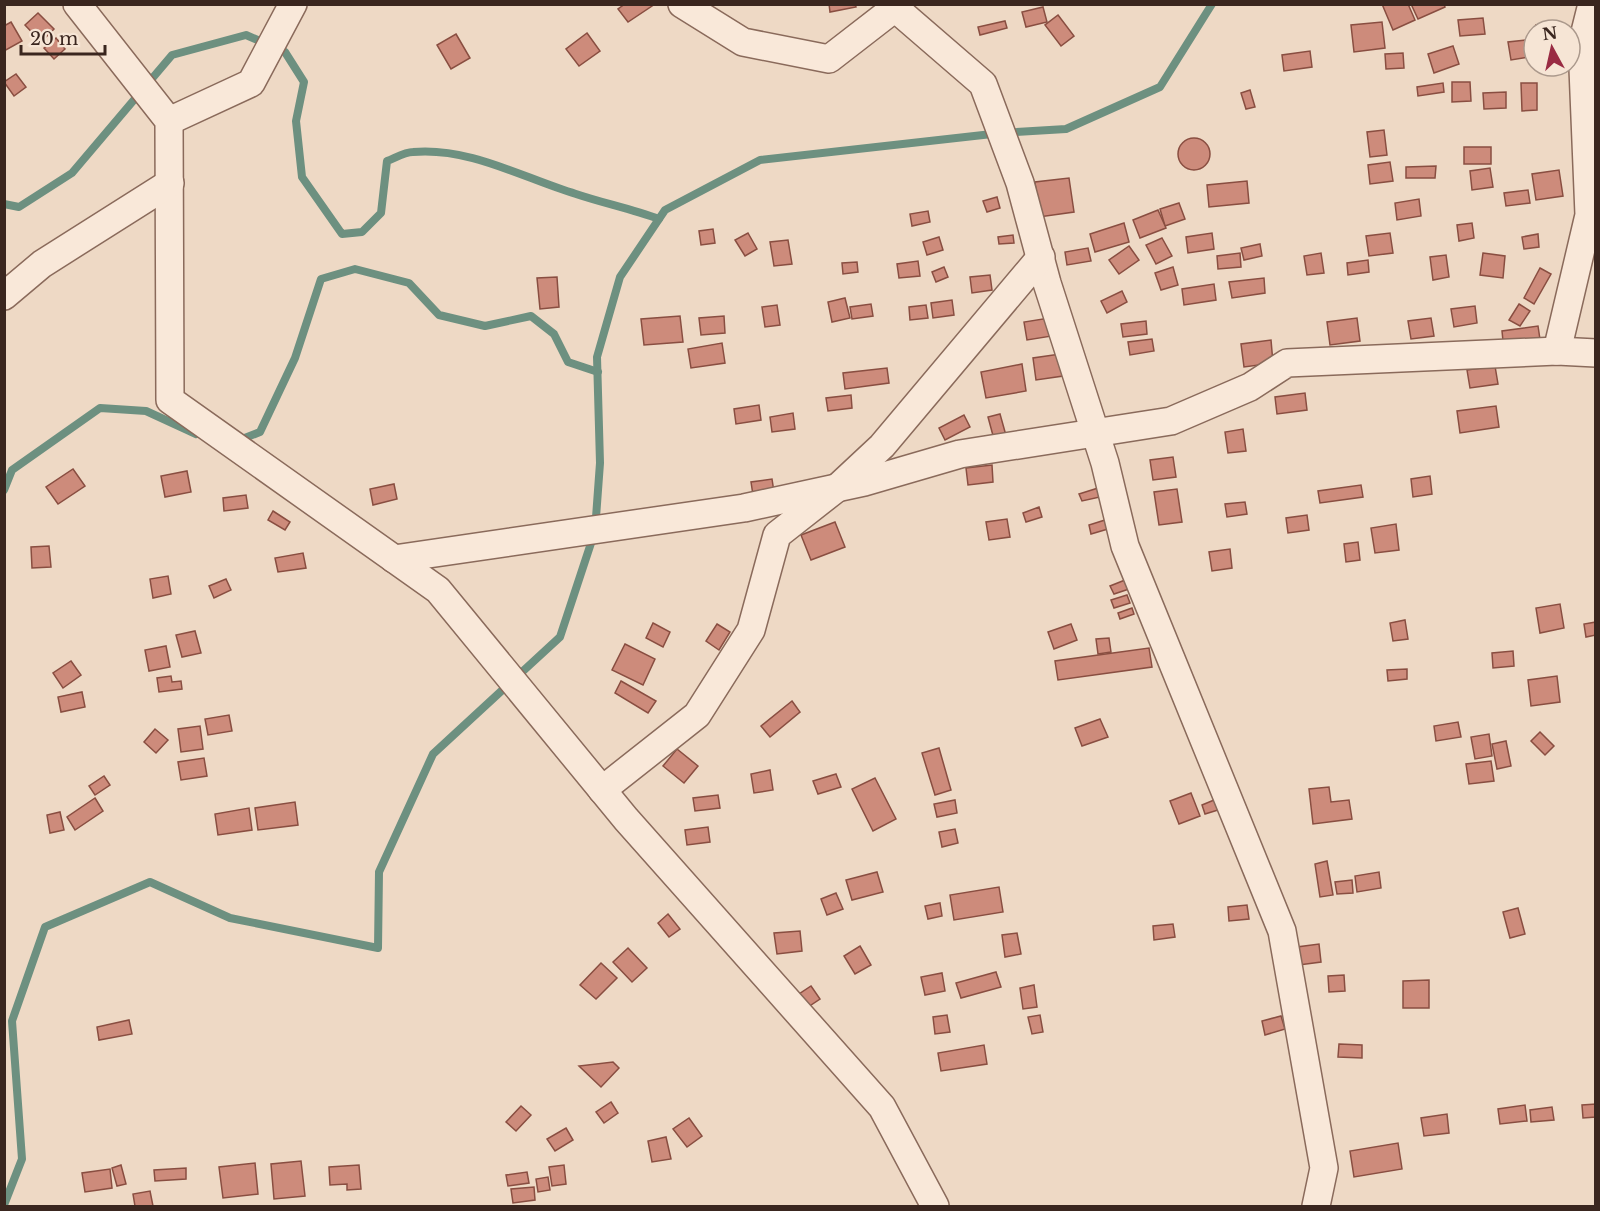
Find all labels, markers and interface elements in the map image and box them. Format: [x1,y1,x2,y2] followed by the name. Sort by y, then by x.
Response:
[21,18,105,56] scale bar
[1522,18,1582,78] north arrow
[1541,22,1559,44] text: N
[30,28,78,50] text: 20 m

